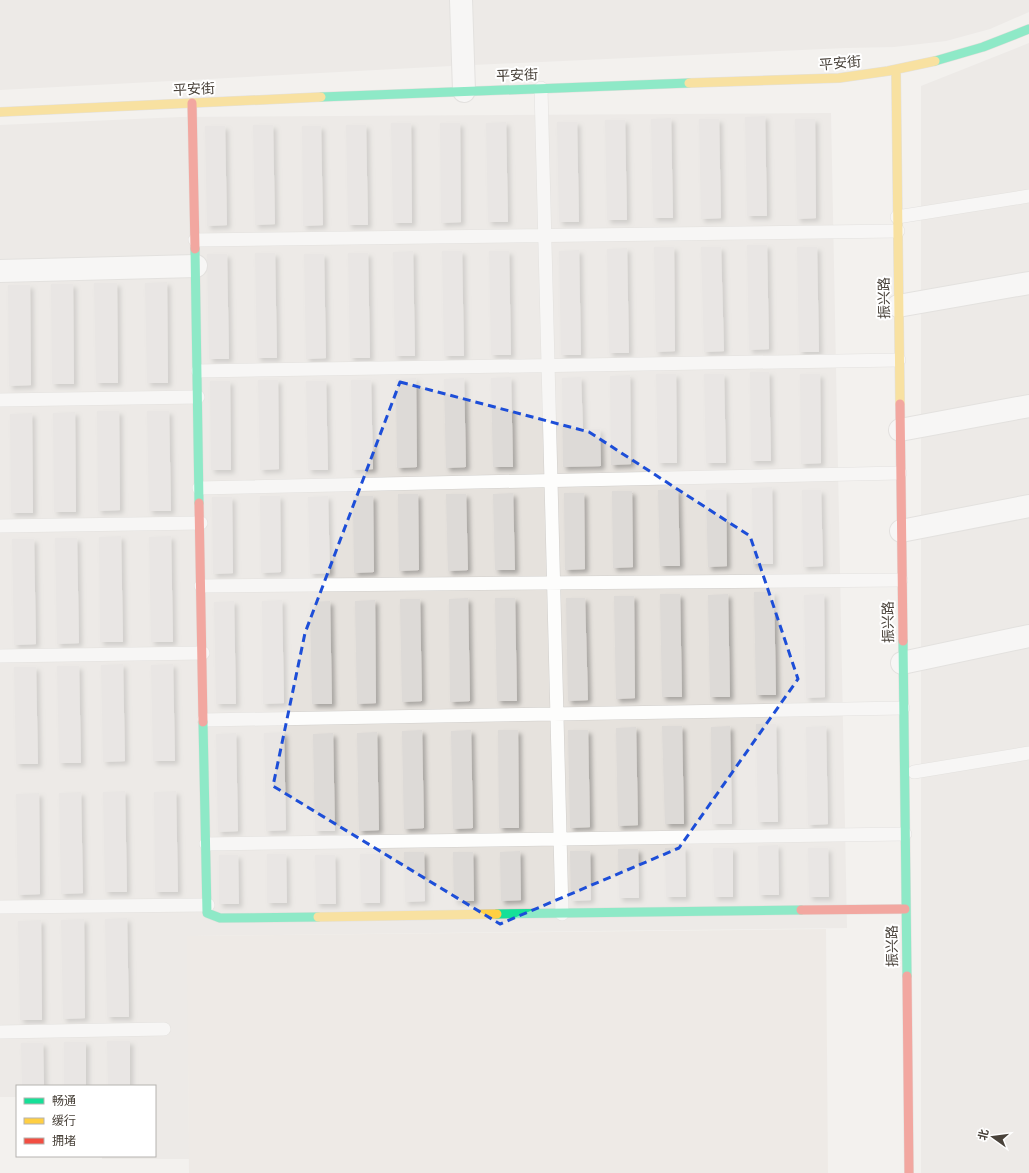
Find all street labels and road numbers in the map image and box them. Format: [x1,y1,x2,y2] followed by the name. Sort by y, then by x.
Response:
[818,52,862,74] street label: 平安街
[496,65,538,85] street label: 平安街
[173,79,215,99] street label: 平安街
[875,277,893,319] street label: 振兴路
[879,601,897,643] street label: 振兴路
[883,925,901,967] street label: 振兴路

